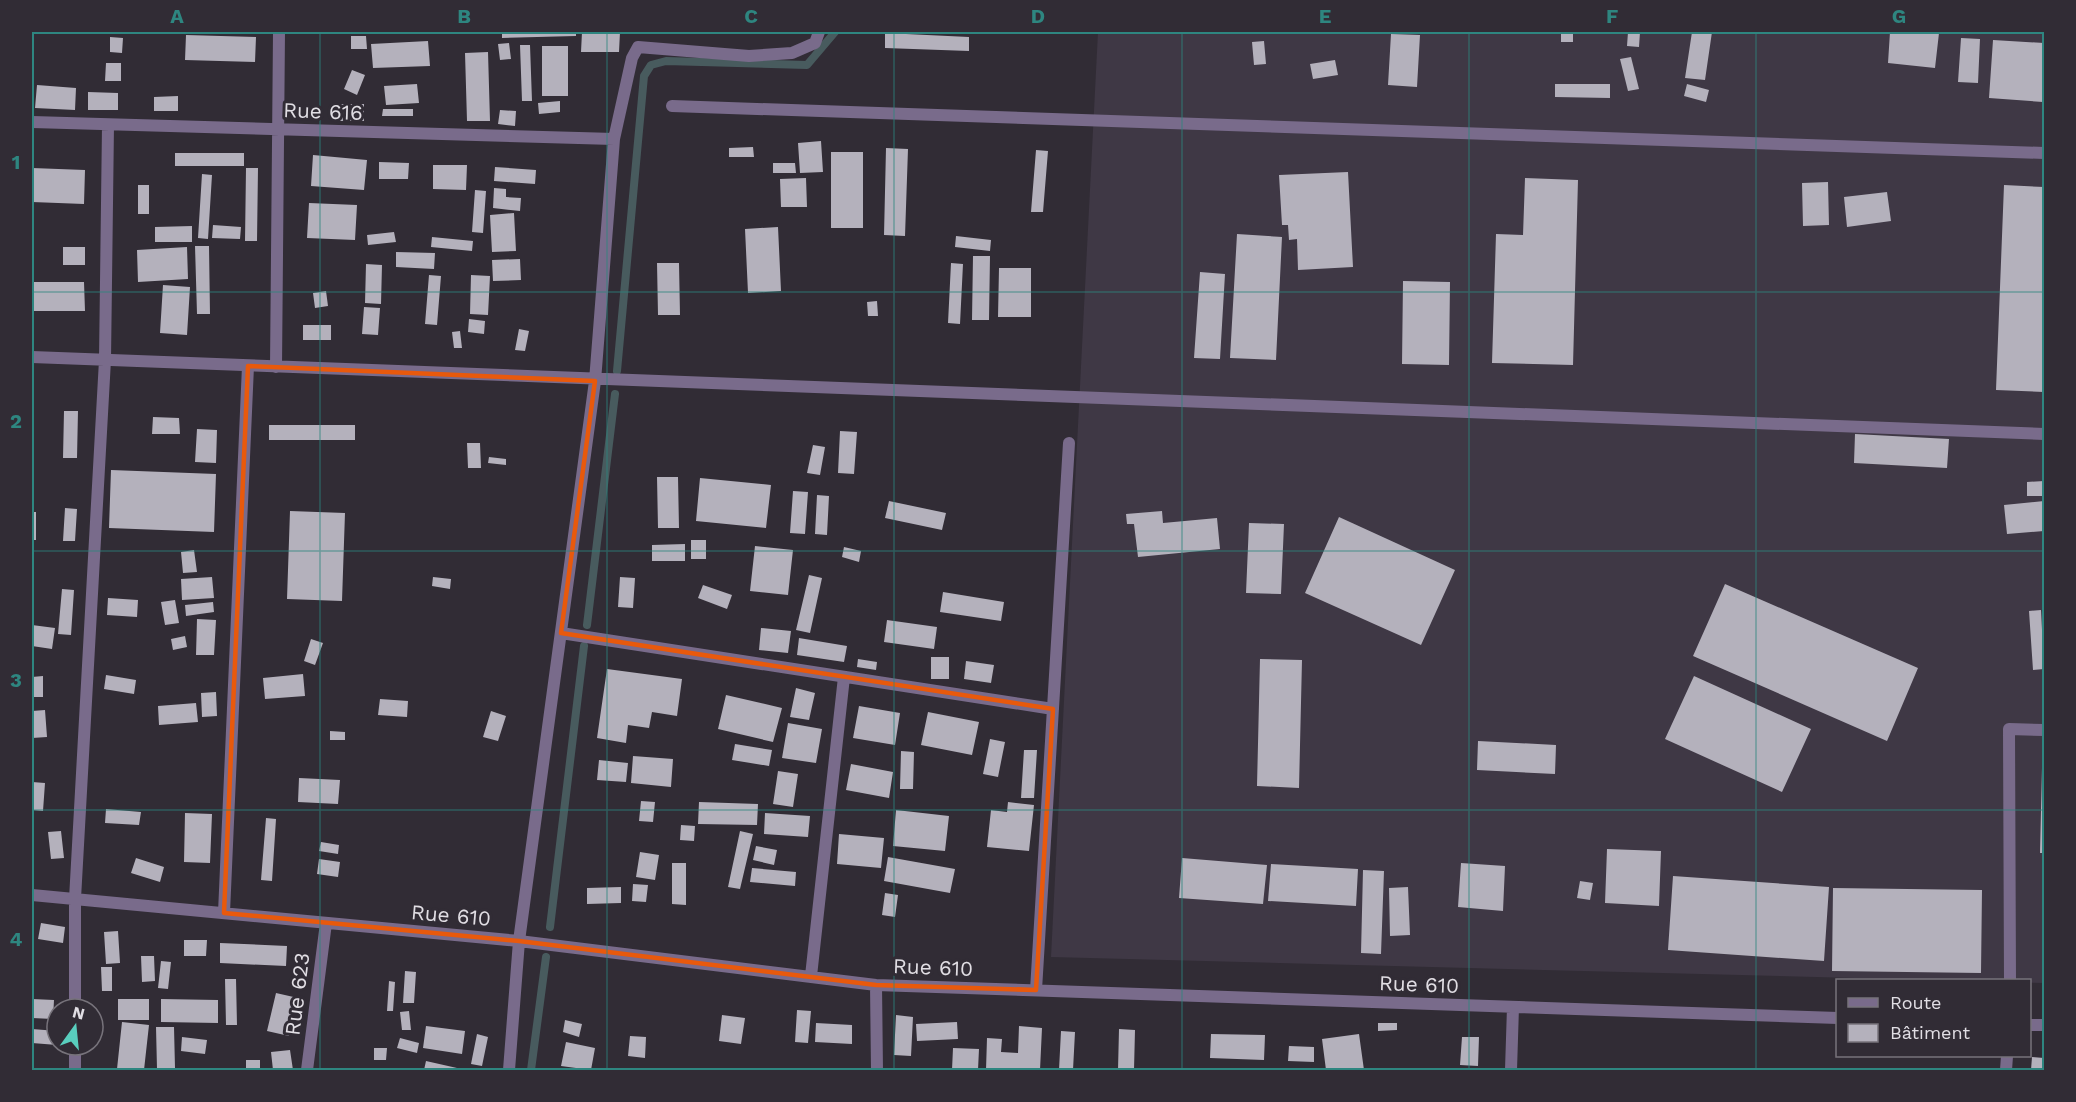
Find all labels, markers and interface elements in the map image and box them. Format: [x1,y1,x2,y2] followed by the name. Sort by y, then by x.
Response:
[170,4,184,28] text: A
[457,4,471,28] text: B
[744,4,758,28] text: C
[1031,4,1045,28] text: D
[1319,4,1331,28] text: E
[1606,4,1618,28] text: F
[1892,4,1906,28] text: G
[283,97,363,125] street label: Rue 616
[12,150,20,174] text: 1
[10,409,22,433] text: 2
[10,668,22,692] text: 3
[410,899,492,931] street label: Rue 610
[10,927,23,951] text: 4
[280,951,314,1037] street label: Rue 623
[893,953,973,981] street label: Rue 610
[1379,970,1459,998] street label: Rue 610
[1836,979,2031,1057] legend
[1890,992,1942,1013] text: Route
[45,997,105,1057] north arrow
[71,1002,87,1024] text: N
[1890,1022,1970,1043] text: Bâtiment

